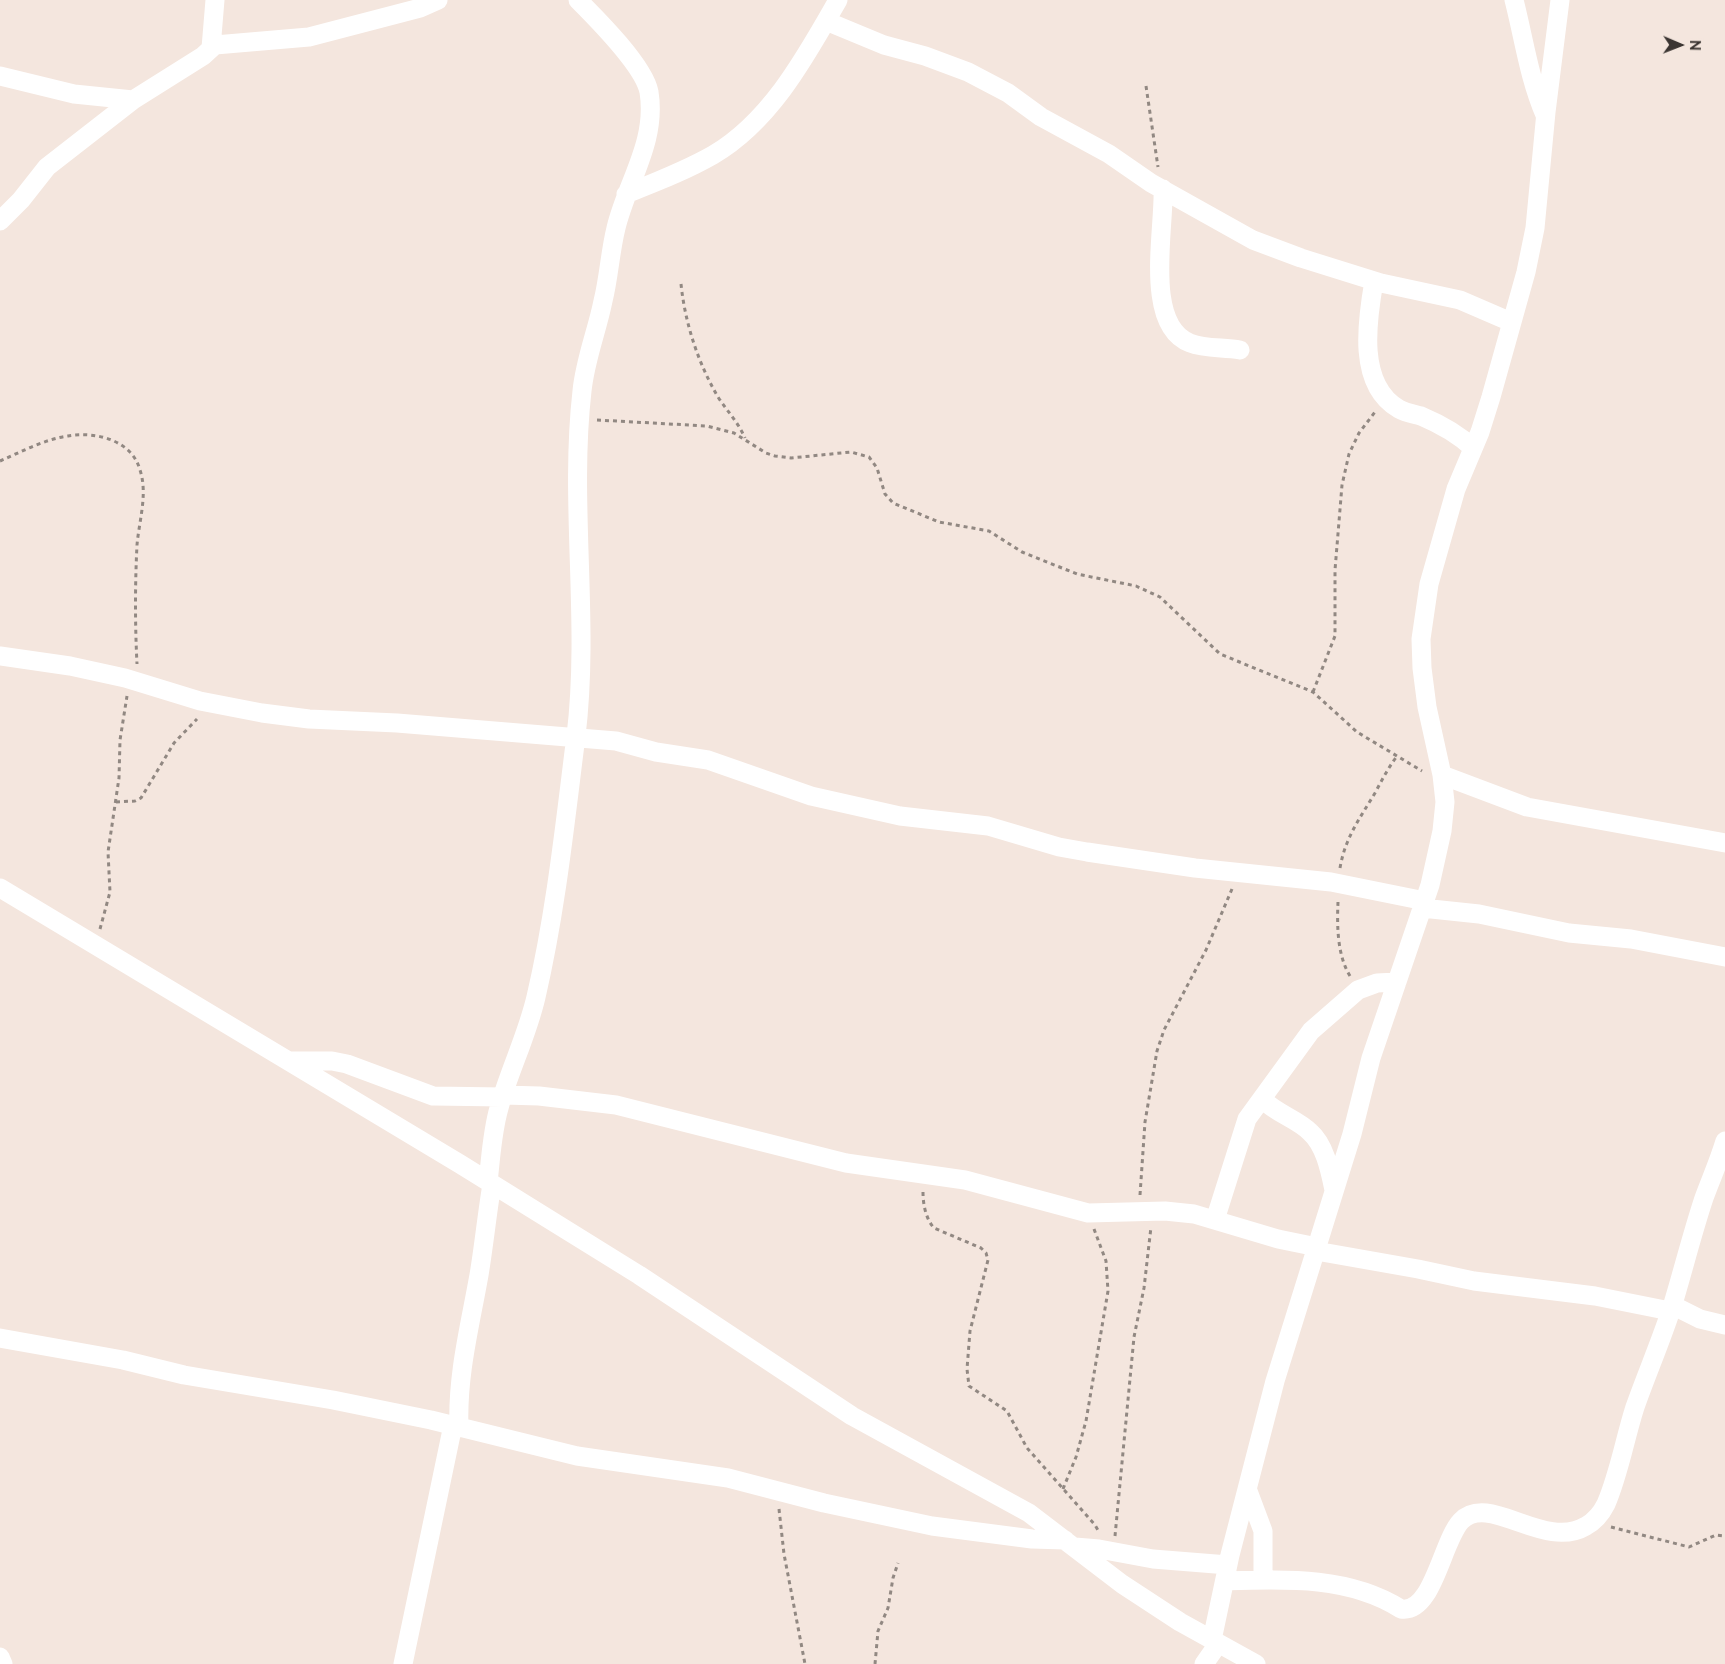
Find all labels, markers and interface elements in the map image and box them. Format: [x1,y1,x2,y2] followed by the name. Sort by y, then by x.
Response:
[1655,20,1705,70] north arrow
[1687,40,1703,51] text: N

